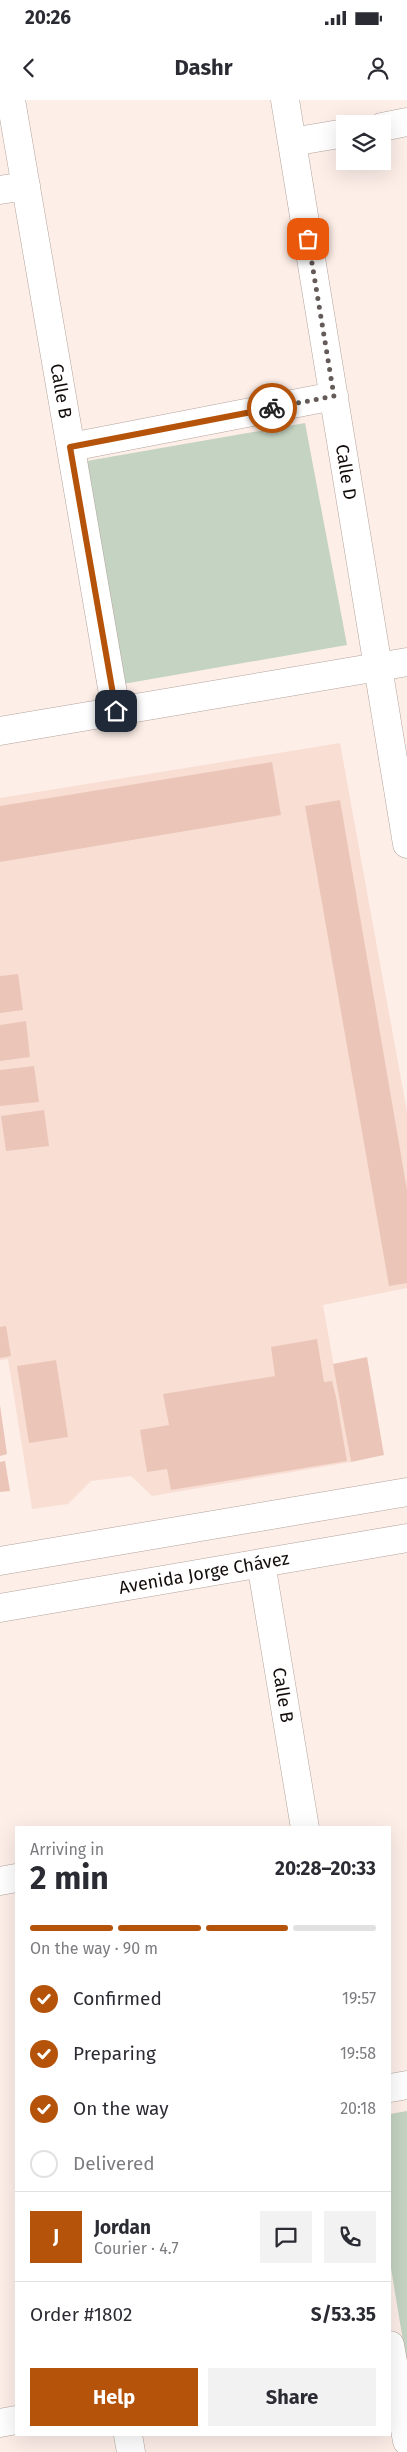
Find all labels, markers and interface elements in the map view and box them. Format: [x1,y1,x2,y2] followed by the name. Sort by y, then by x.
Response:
[25,6,71,29] text: 20:26
[15,54,43,82] icon: back
[174,54,233,81] text: Dashr
[364,54,392,82] icon: person
[336,115,391,170] map controls
[336,115,391,170] button: layers
[287,218,329,260] pin
[294,225,322,253] icon: bag
[45,362,77,420] street label: Calle B
[247,383,297,433] courier
[258,394,286,422] icon: bike
[331,443,361,501] street label: Calle D
[95,690,137,732] pin
[102,697,130,725] icon: home
[117,1547,291,1599] street label: Avenida Jorge Chávez
[268,1666,298,1724] street label: Calle B
[30,1840,104,1859] text: Arriving in
[275,1857,376,1880] text: 20:28–20:33
[30,1859,109,1897] text: 2 min
[30,1939,158,1958] text: On the way · 90 m
[30,1985,58,2013] icon: check
[73,1987,162,2010] text: Confirmed
[342,1989,376,2008] text: 19:57
[30,2040,58,2068] icon: check
[73,2042,156,2065] text: Preparing
[340,2044,376,2063] text: 19:58
[30,2095,58,2123] icon: check
[73,2097,169,2120] text: On the way
[340,2099,376,2118] text: 20:18
[73,2152,155,2175] text: Delivered
[260,2211,312,2263] button: chat
[324,2211,376,2263] button: phone
[94,2216,151,2239] text: Jordan
[53,2225,59,2248] text: J
[94,2239,179,2258] text: Courier · 4.7
[30,2303,132,2326] text: Order #1802
[311,2303,376,2326] text: S/53.35
[30,2368,198,2426] button: Help
[208,2368,376,2426] button: Share

